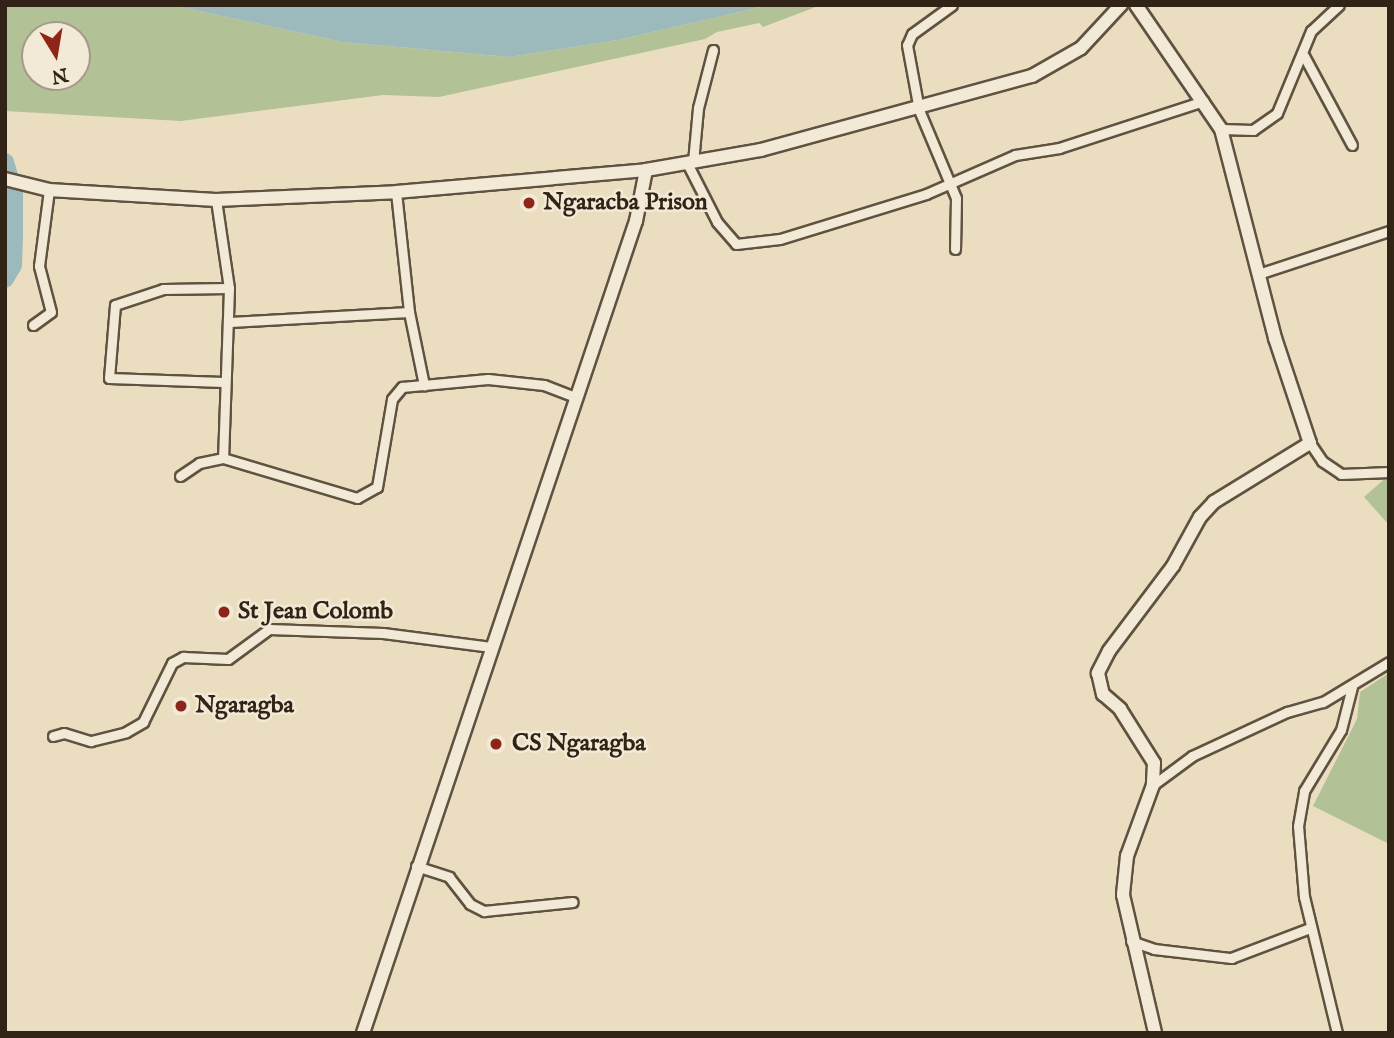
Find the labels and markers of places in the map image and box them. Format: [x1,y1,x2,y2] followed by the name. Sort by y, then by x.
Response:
[543,189,708,217] place label: Ngaracba Prison
[521,195,537,211] marker: Ngaracba Prison
[238,598,393,626] place label: St Jean Colomb
[216,604,232,620] marker: St Jean Colomb
[195,692,294,720] place label: Ngaragba
[173,698,189,714] marker: Ngaragba
[512,730,646,758] place label: CS Ngaragba
[486,734,506,754] marker: CS Ngaragba

